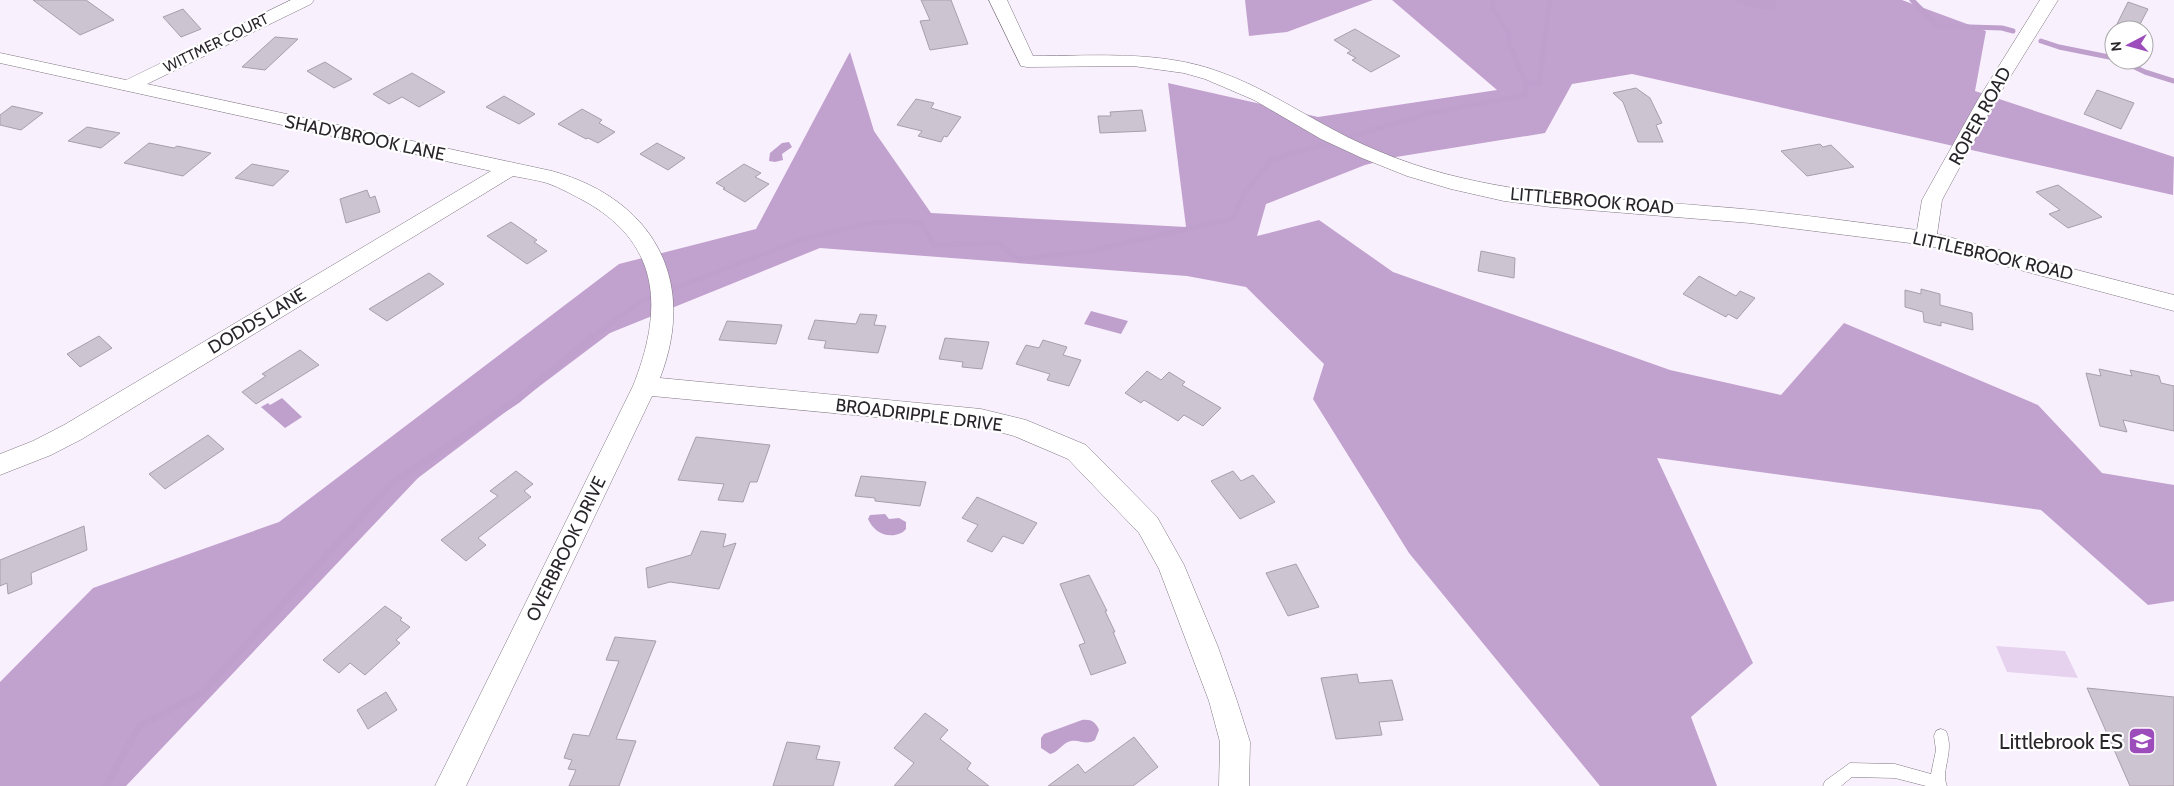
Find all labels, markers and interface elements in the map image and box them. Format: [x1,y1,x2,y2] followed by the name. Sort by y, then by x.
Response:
[160,10,272,76] street label: WITTMER COURT
[2104,20,2154,70] north arrow
[2107,40,2126,52] text: N
[1944,63,2016,169] street label: ROPER ROAD
[283,110,447,166] street label: SHADYBROOK LANE
[1509,183,1675,219] street label: LITTLEBROOK ROAD
[1911,227,2075,285] street label: LITTLEBROOK ROAD
[204,283,310,359] street label: DODDS LANE
[834,394,1004,436] street label: BROADRIPPLE DRIVE
[521,473,611,625] street label: OVERBROOK DRIVE
[2127,726,2157,756] school or university icon: Littlebrook ES
[1999,729,2123,754] place label: Littlebrook ES

